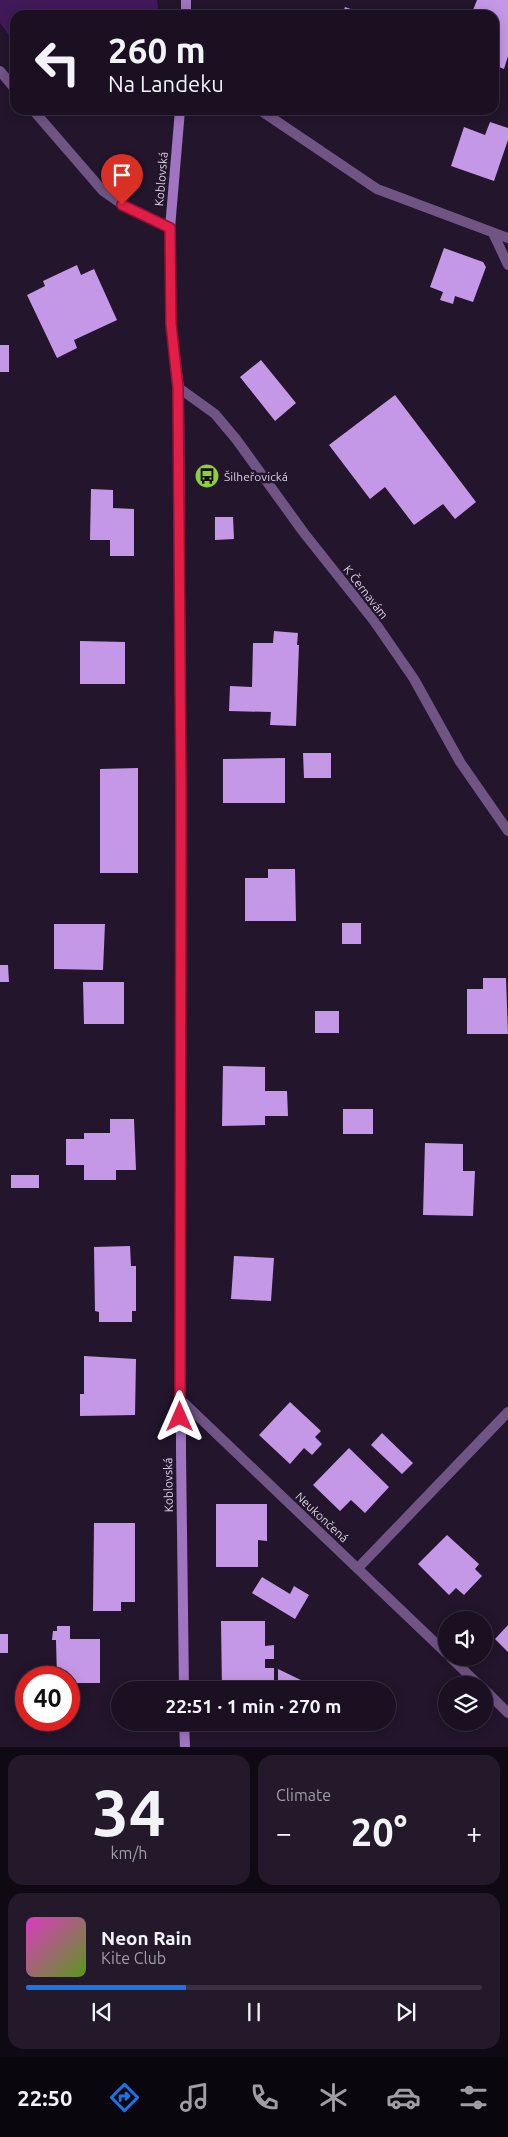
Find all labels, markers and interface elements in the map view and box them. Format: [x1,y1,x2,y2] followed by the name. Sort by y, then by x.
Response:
[25,30,90,95] icon: left
[108,30,206,70] text: 260 m
[108,71,224,96] text: Na Landeku
[152,151,170,207] street label: Koblovská
[101,154,143,205] pin
[108,161,136,189] icon: arrive
[194,463,220,489] bus stop icon: Šilheřovická
[224,470,288,483] place label: Šilheřovická
[341,563,391,621] street label: K Černavám
[153,1390,205,1442] position arrow
[161,1458,175,1512] street label: Koblovská
[293,1489,351,1545] street label: Neukončená
[438,1611,493,1731] map controls
[438,1611,493,1666] button: sound
[15,1666,80,1731] speed limit sign: 40
[438,1676,493,1731] button: layers
[166,1695,341,1717] text: 22:51 · 1 min · 270 m
[92,1775,166,1848] text: 34
[276,1786,331,1804] text: Climate
[351,1811,407,1853] text: 20°
[276,1817,292,1848] text: −
[466,1817,482,1848] text: +
[111,1844,147,1862] text: km/h
[101,1927,192,1949] text: Neon Rain
[101,1949,166,1967] text: Kite Club
[88,1998,116,2026] icon: previous
[240,1998,268,2026] icon: pause
[392,1998,420,2026] icon: next
[107,2080,142,2115] icon: directions
[177,2080,212,2115] icon: music
[247,2080,282,2115] icon: phone
[316,2080,351,2115] icon: climate
[386,2080,421,2115] icon: car
[456,2080,491,2115] icon: filters
[17,2085,72,2110] text: 22:50

